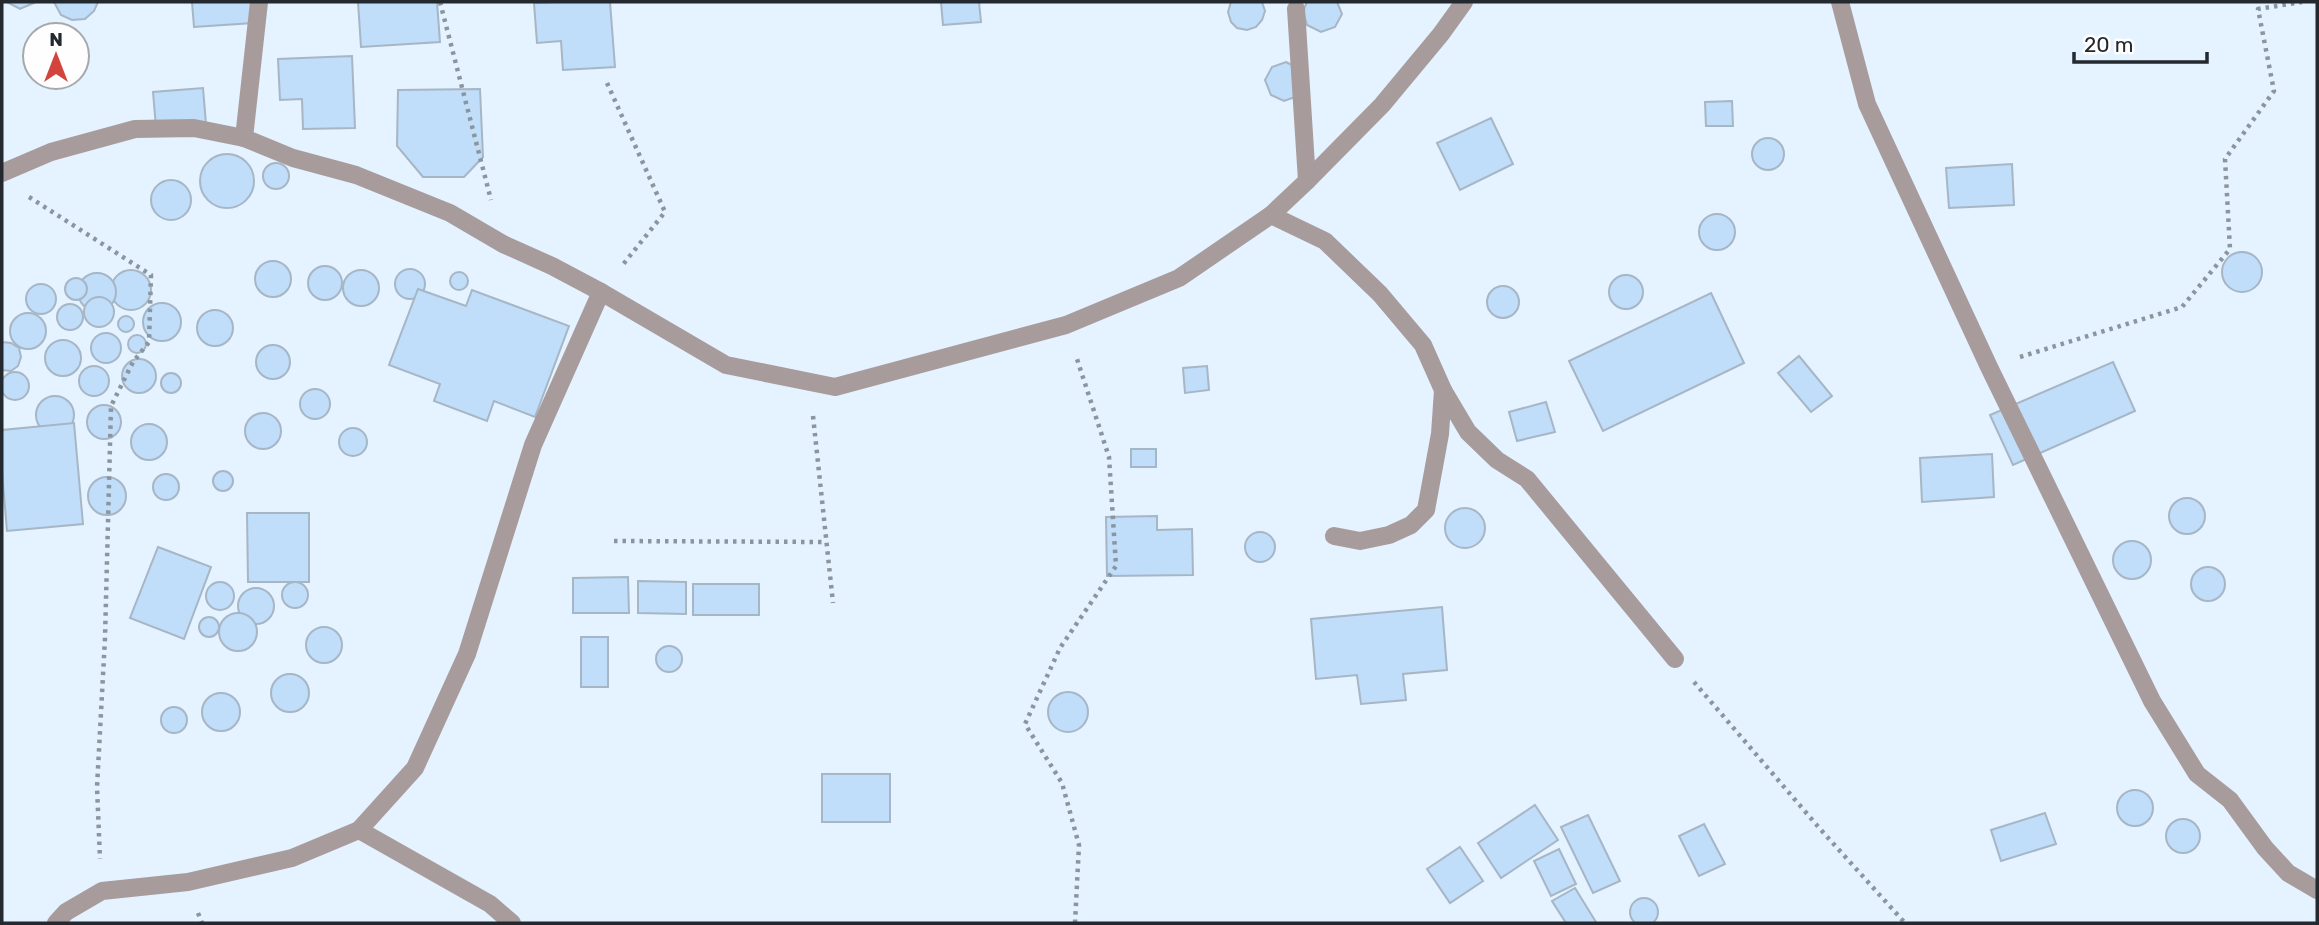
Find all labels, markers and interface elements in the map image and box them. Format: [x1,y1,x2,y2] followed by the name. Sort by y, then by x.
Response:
[21,21,91,91] north arrow
[2074,21,2207,65] scale bar
[49,28,63,51] text: N
[2084,32,2133,57] text: 20 m

